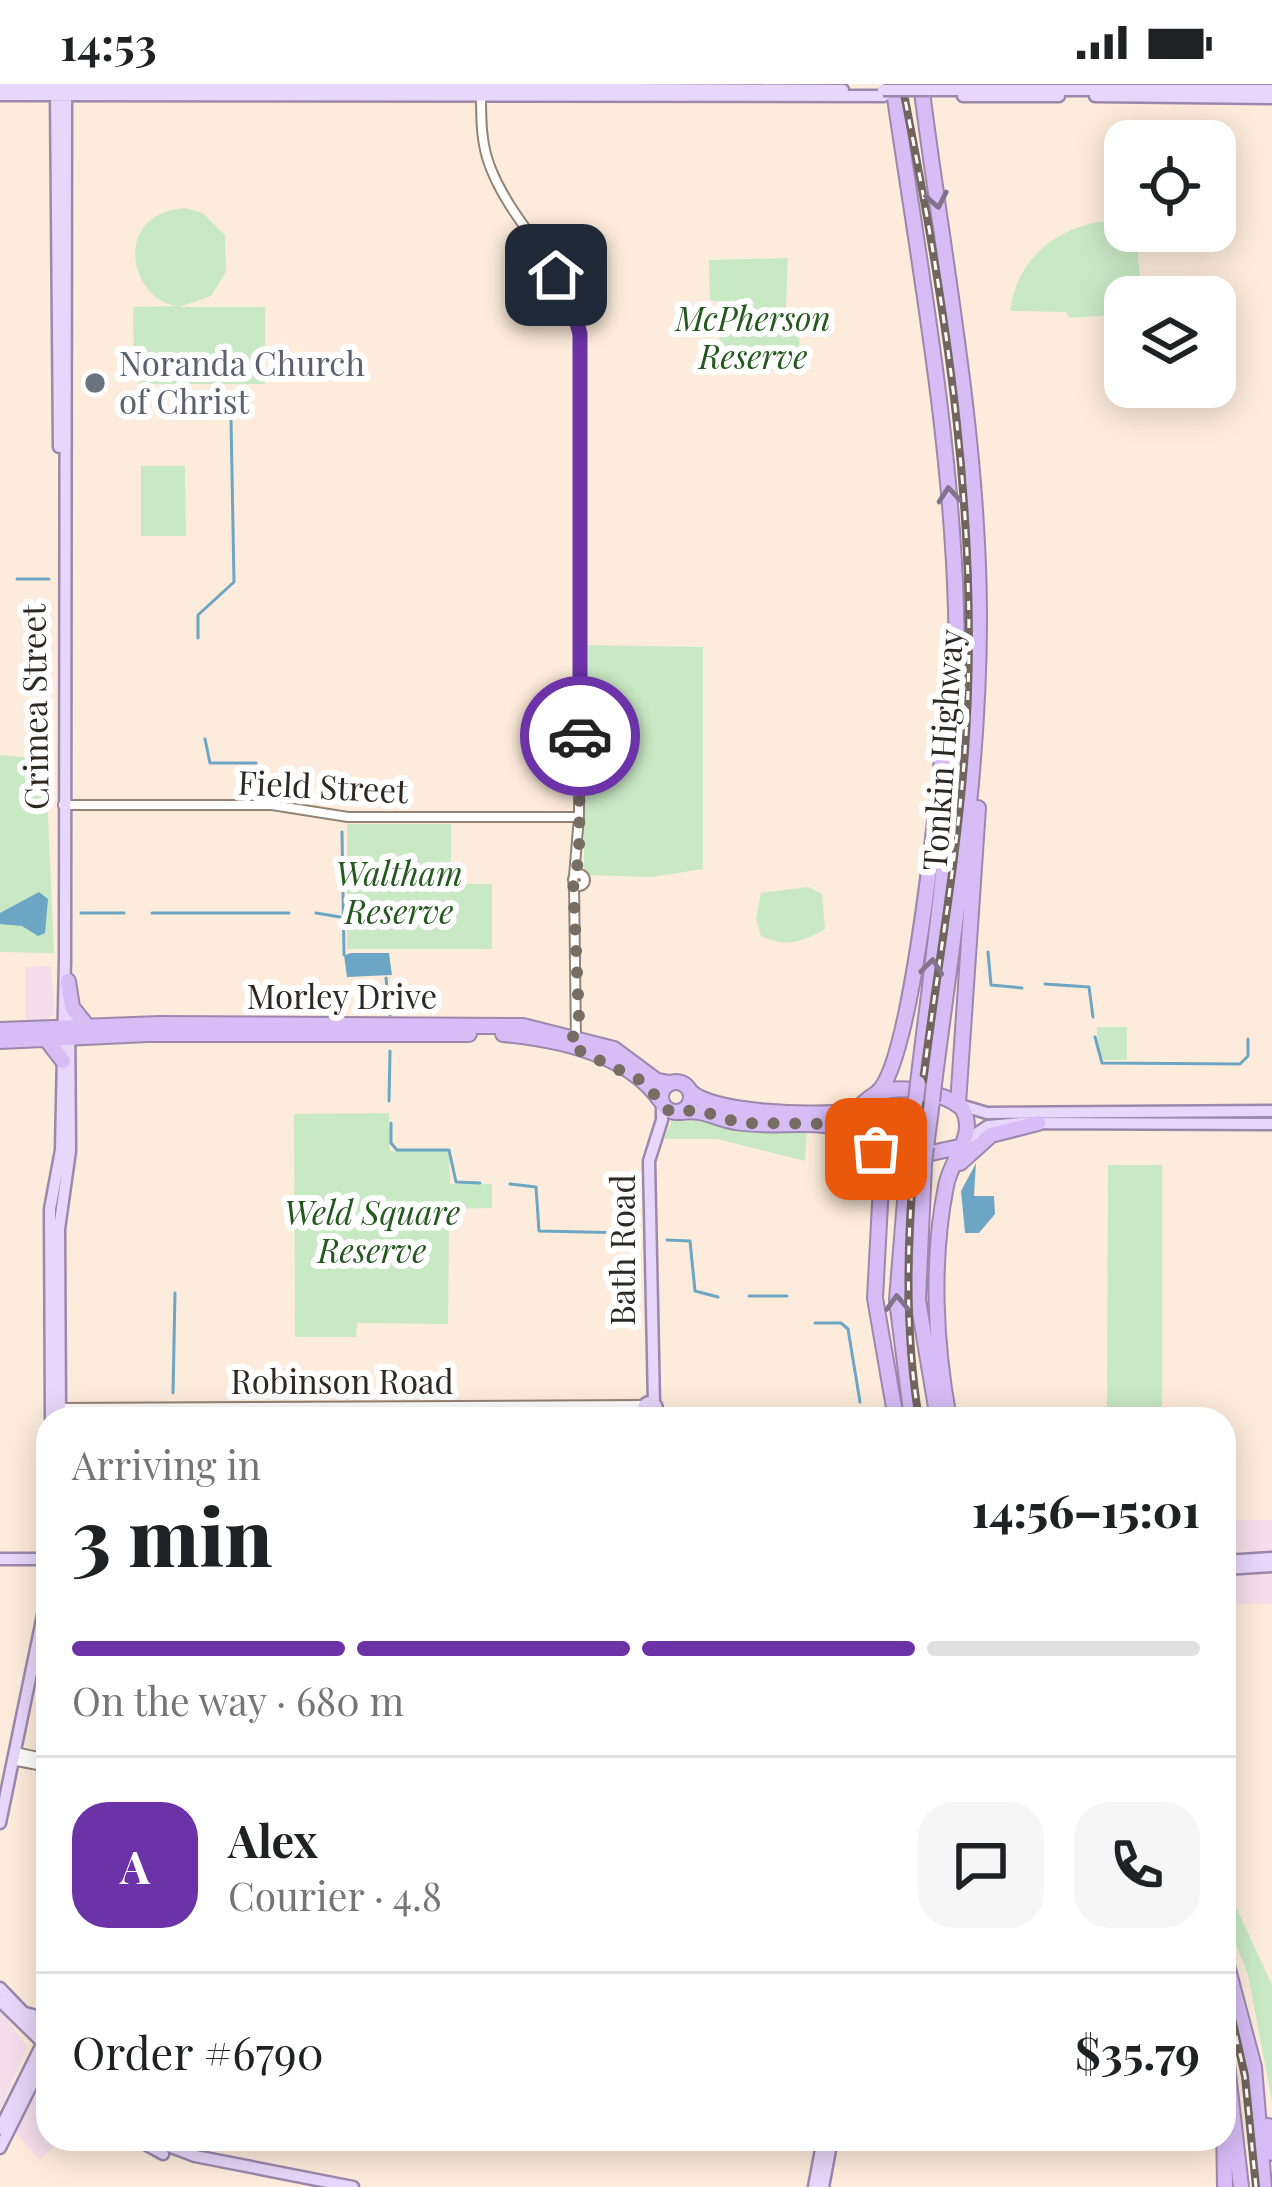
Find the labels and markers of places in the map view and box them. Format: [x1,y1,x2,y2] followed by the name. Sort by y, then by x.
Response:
[505,224,607,326] pin
[119,340,365,422] place label: Noranda Church of Christ
[82,370,108,396] marker: Noranda Church of Christ
[825,1098,927,1200] pin

